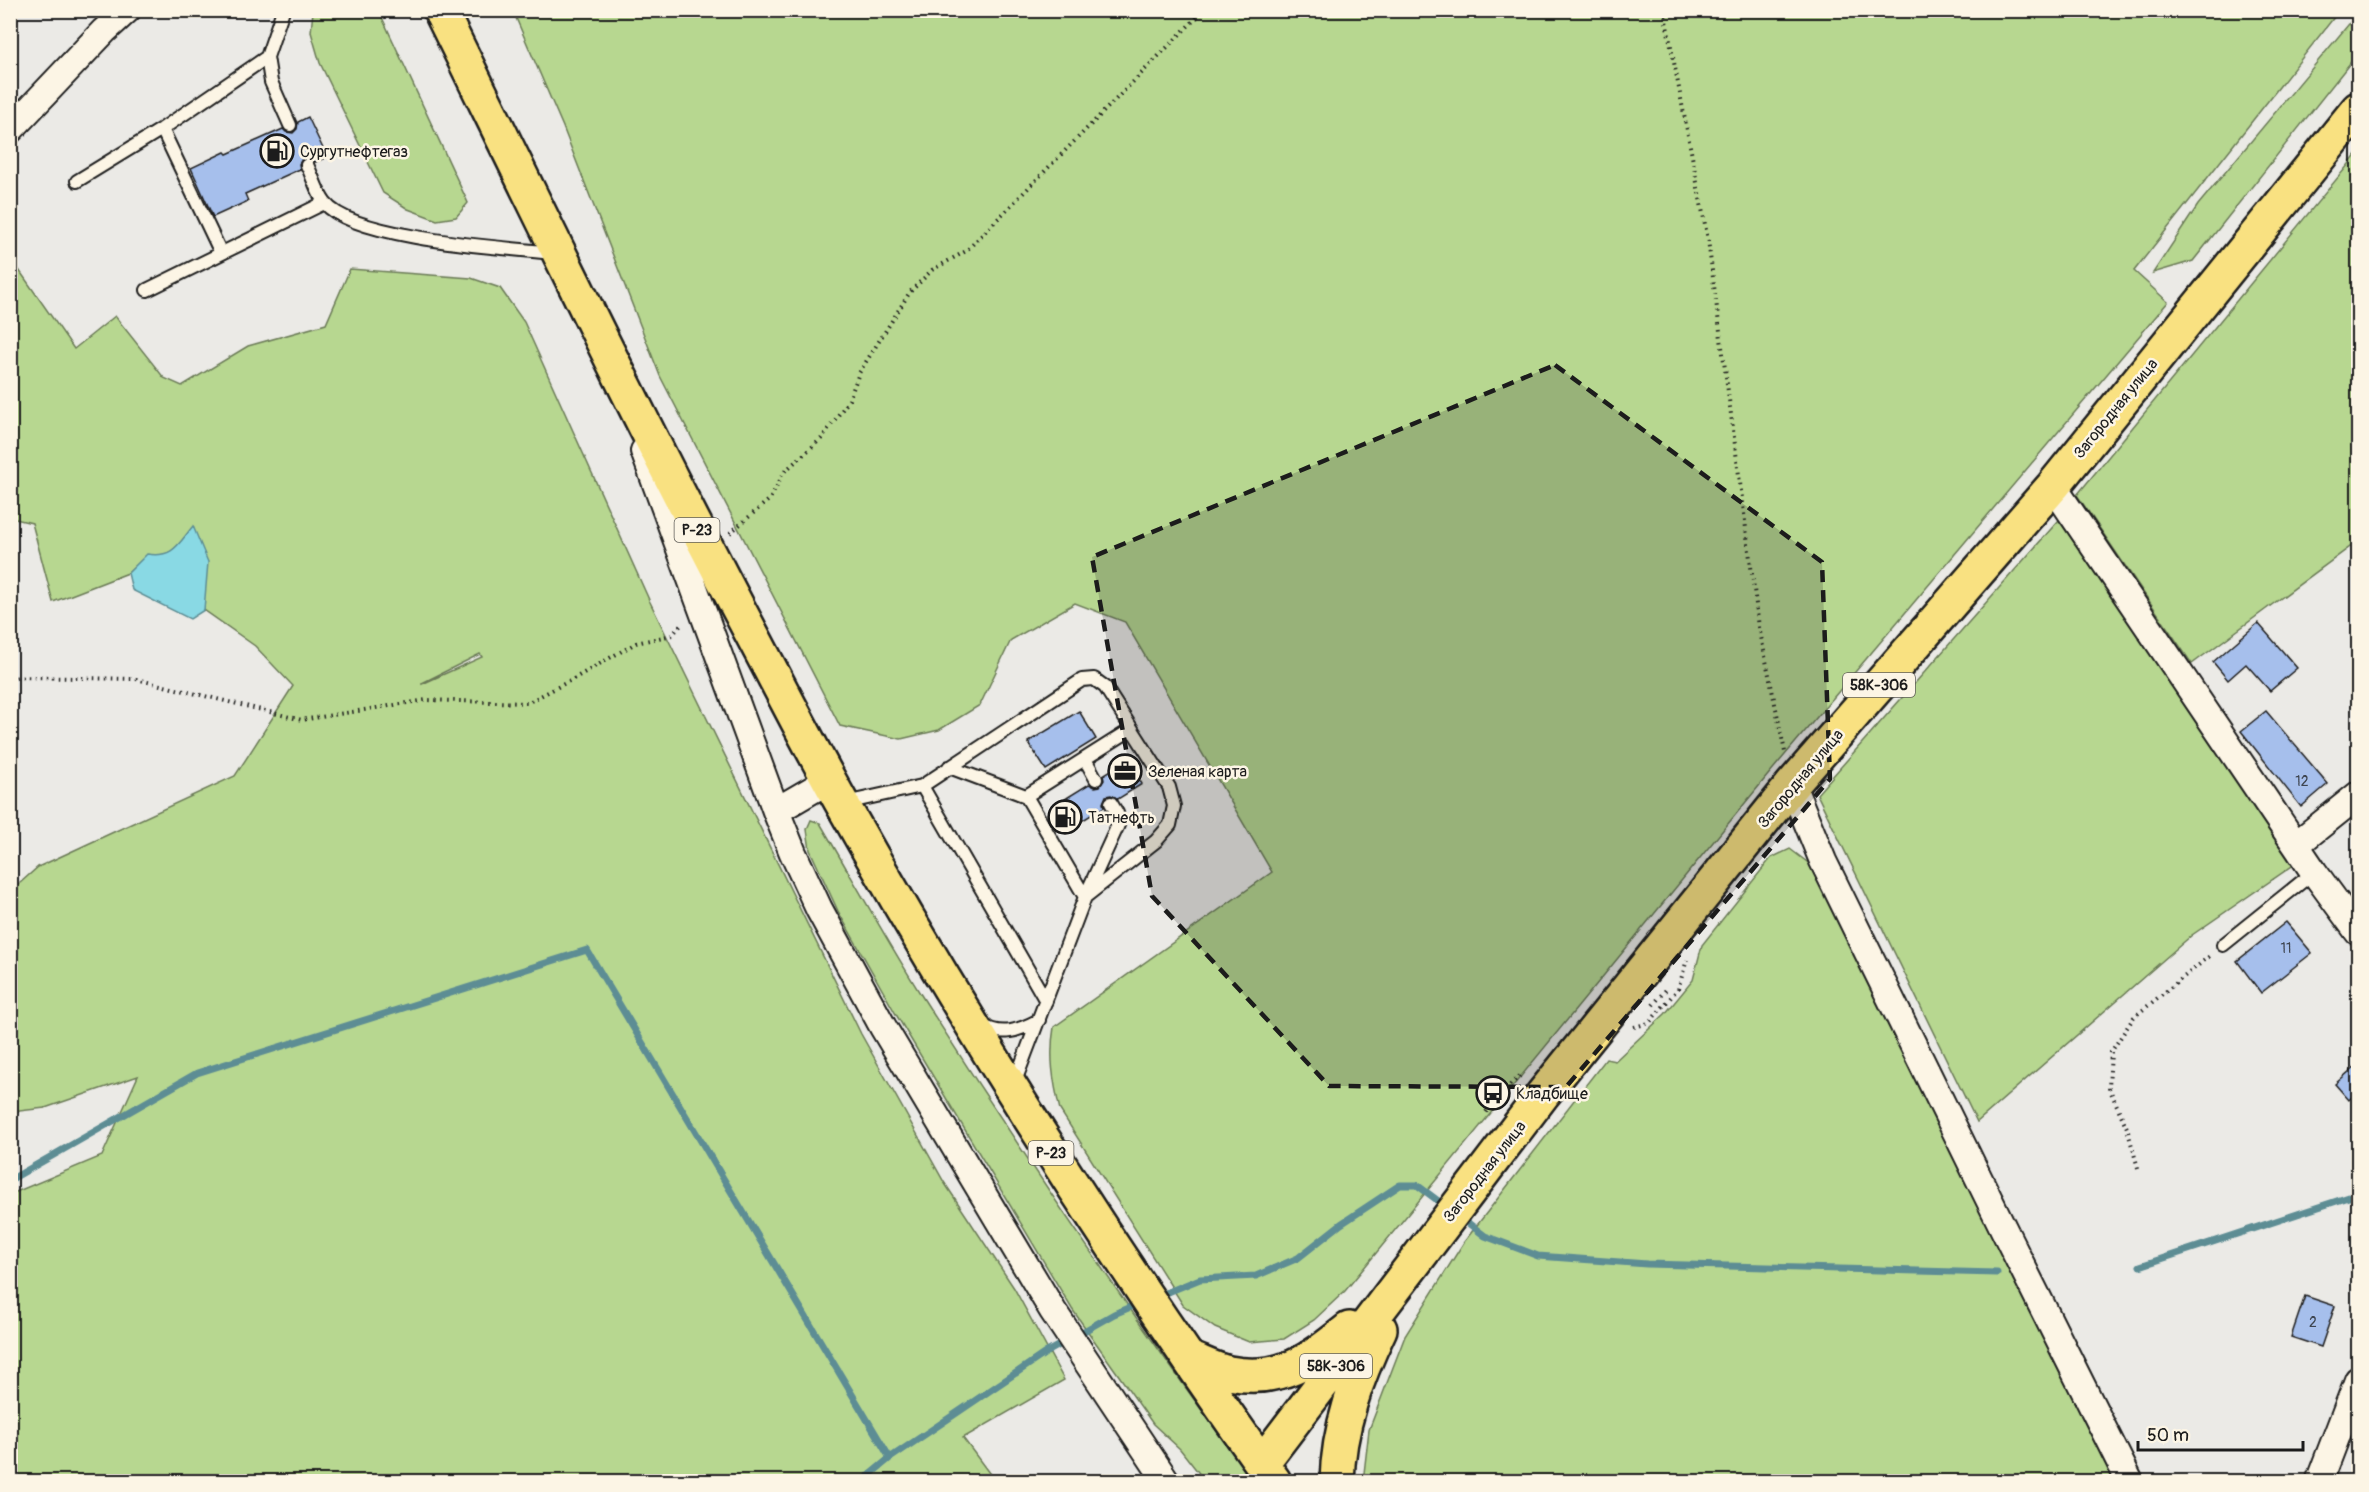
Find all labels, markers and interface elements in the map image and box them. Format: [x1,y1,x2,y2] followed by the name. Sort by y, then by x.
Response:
[259,133,295,169] fuel station icon: Сургутнефтегаз
[300,142,408,162] place label: Сургутнефтегаз
[2069,355,2162,463] street label: Загородная улица
[674,518,720,542] road number: Р-23
[1843,673,1915,697] road number: 58К-306
[1754,725,1848,832] street label: Загородная улица
[1107,753,1143,789] office icon: Зеленая карта
[1148,762,1247,782] place label: Зеленая карта
[2295,773,2309,790] house number: 12
[1047,799,1083,835] fuel station icon: Татнефть
[1088,808,1155,828] place label: Татнефть
[2281,940,2291,957] house number: 11
[1475,1075,1511,1111] bus stop icon: Кладбище
[1516,1084,1588,1104] place label: Кладбище
[1439,1117,1531,1226] street label: Загородная улица
[1028,1141,1074,1165] road number: Р-23
[2309,1314,2317,1331] house number: 2
[1300,1354,1372,1378] road number: 58К-306
[2138,1414,2303,1452] scale bar
[2147,1424,2189,1447] text: 50 m

